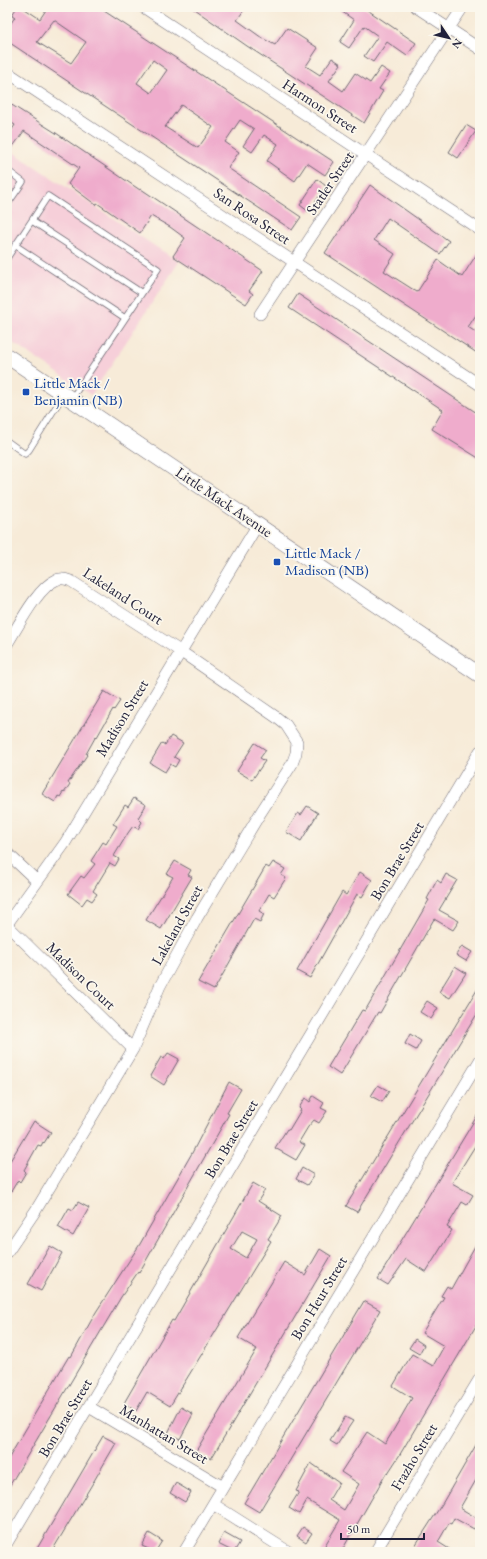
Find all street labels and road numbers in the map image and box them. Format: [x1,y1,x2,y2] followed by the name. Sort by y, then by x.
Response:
[279,74,362,137] street label: Harmon Street
[301,147,358,218] street label: Statler Street
[210,183,295,248] street label: San Rosa Street
[172,462,276,541] street label: Little Mack Avenue
[80,563,167,629] street label: Lakeland Court
[91,675,152,760] street label: Madison Street
[366,818,428,904] street label: Bon Brae Street
[147,881,207,968] street label: Lakeland Street
[43,938,120,1014] street label: Madison Court
[200,1096,262,1182] street label: Bon Brae Street
[286,1252,351,1343] street label: Bon Heur Street
[34,1375,96,1461] street label: Bon Brae Street
[116,1400,212,1468] street label: Manhattan Street
[386,1419,441,1494] street label: Frazho Street

